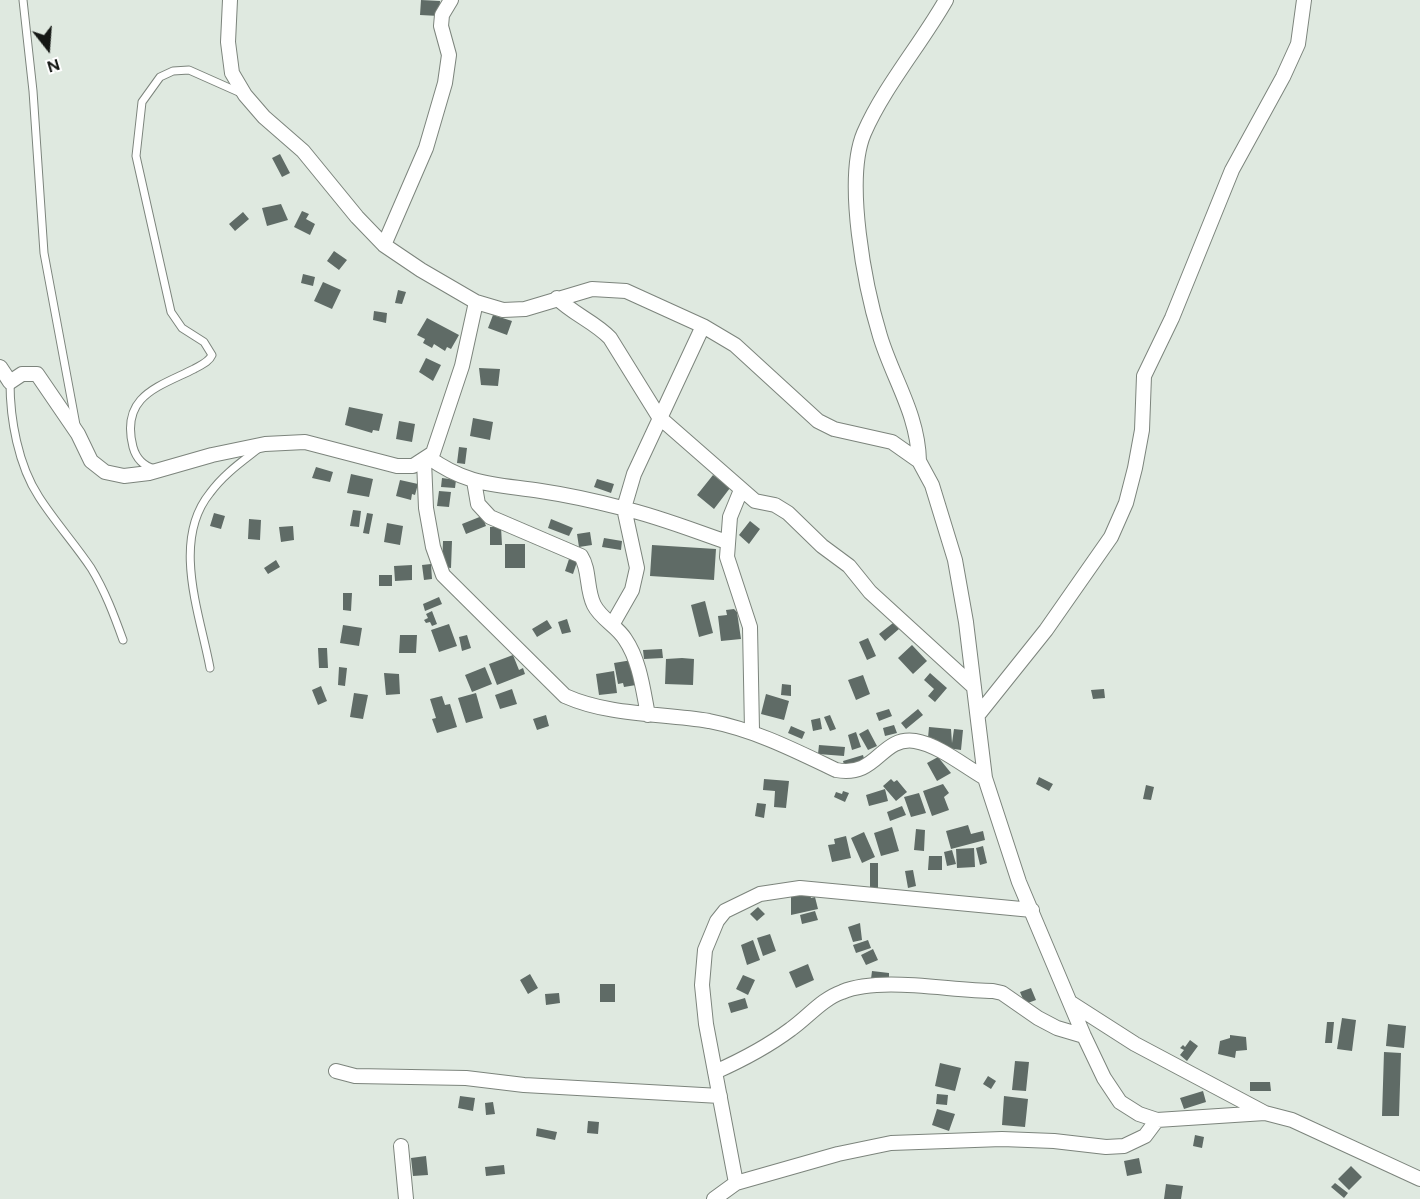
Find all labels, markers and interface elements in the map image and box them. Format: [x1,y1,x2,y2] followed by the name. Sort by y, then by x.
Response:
[18,18,78,78] north arrow
[45,55,62,77] text: N

